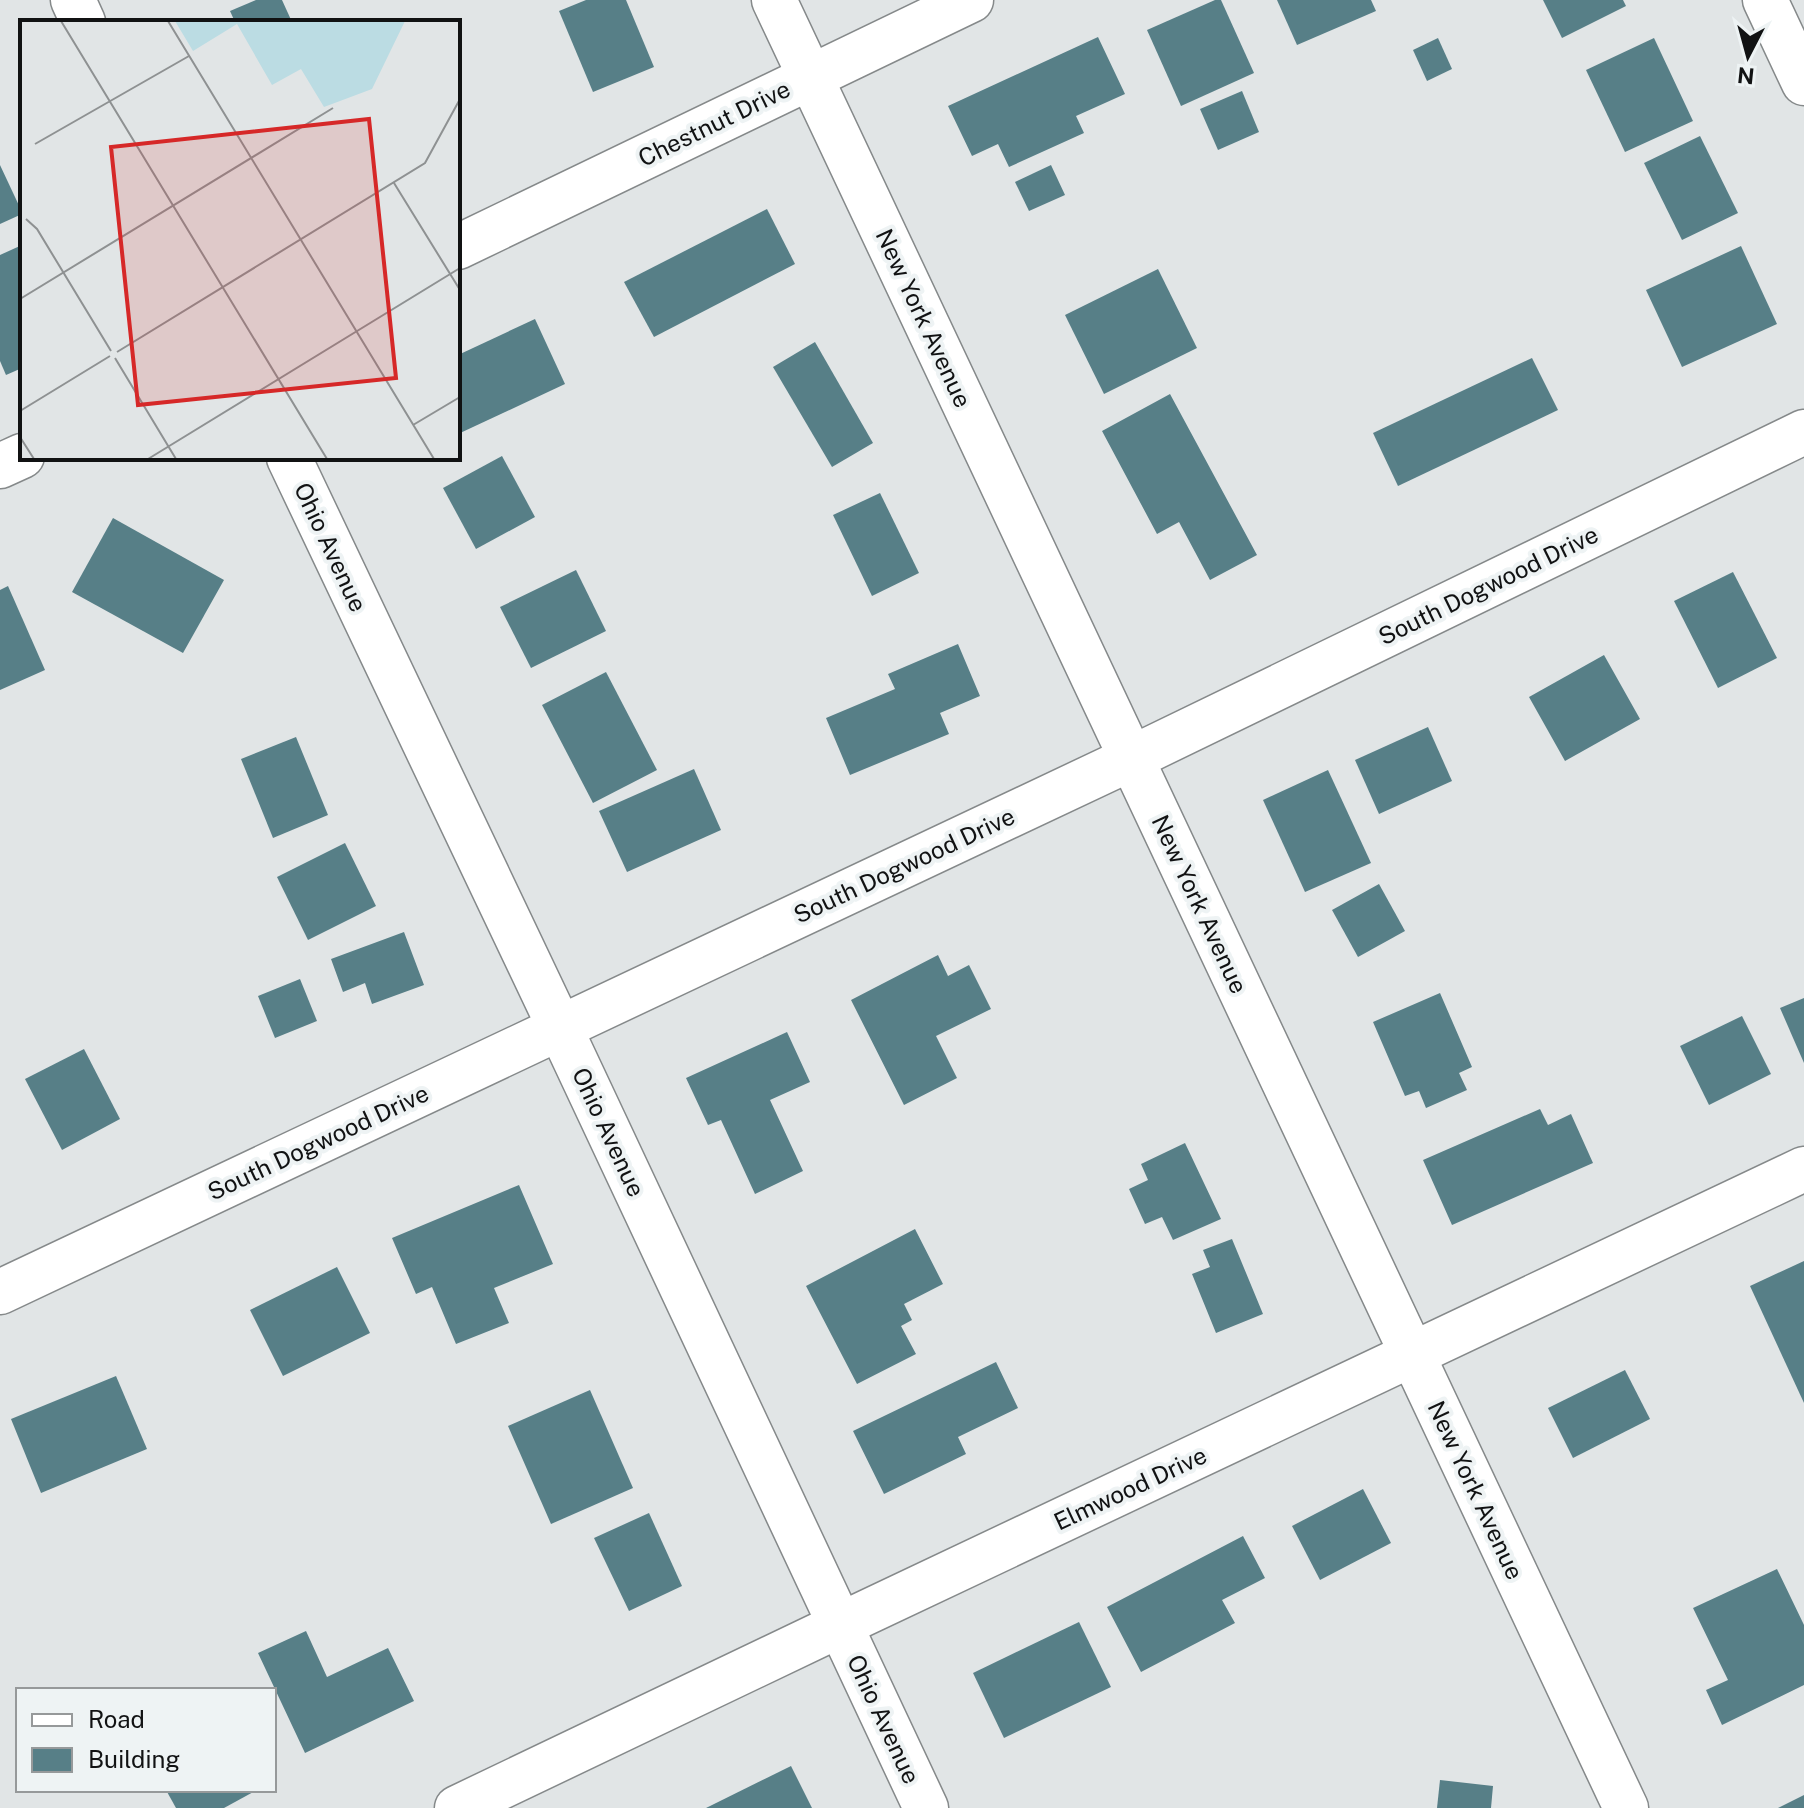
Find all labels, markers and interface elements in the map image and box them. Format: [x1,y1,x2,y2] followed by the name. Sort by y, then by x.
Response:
[1708,16,1788,96] north arrow
[20,20,460,460] inset map
[1736,62,1756,90] text: N
[634,74,794,172] street label: Chestnut Drive
[870,224,978,412] street label: New York Avenue
[289,478,373,616] street label: Ohio Avenue
[1374,520,1602,650] street label: South Dogwood Drive
[789,801,1019,929] street label: South Dogwood Drive
[1146,810,1254,998] street label: New York Avenue
[567,1063,651,1201] street label: Ohio Avenue
[203,1078,433,1206] street label: South Dogwood Drive
[1422,1396,1530,1584] street label: New York Avenue
[1049,1440,1211,1536] street label: Elmwood Drive
[842,1650,926,1788] street label: Ohio Avenue
[16,1688,276,1792] legend
[88,1705,145,1733] text: Road
[88,1745,180,1773] text: Building

